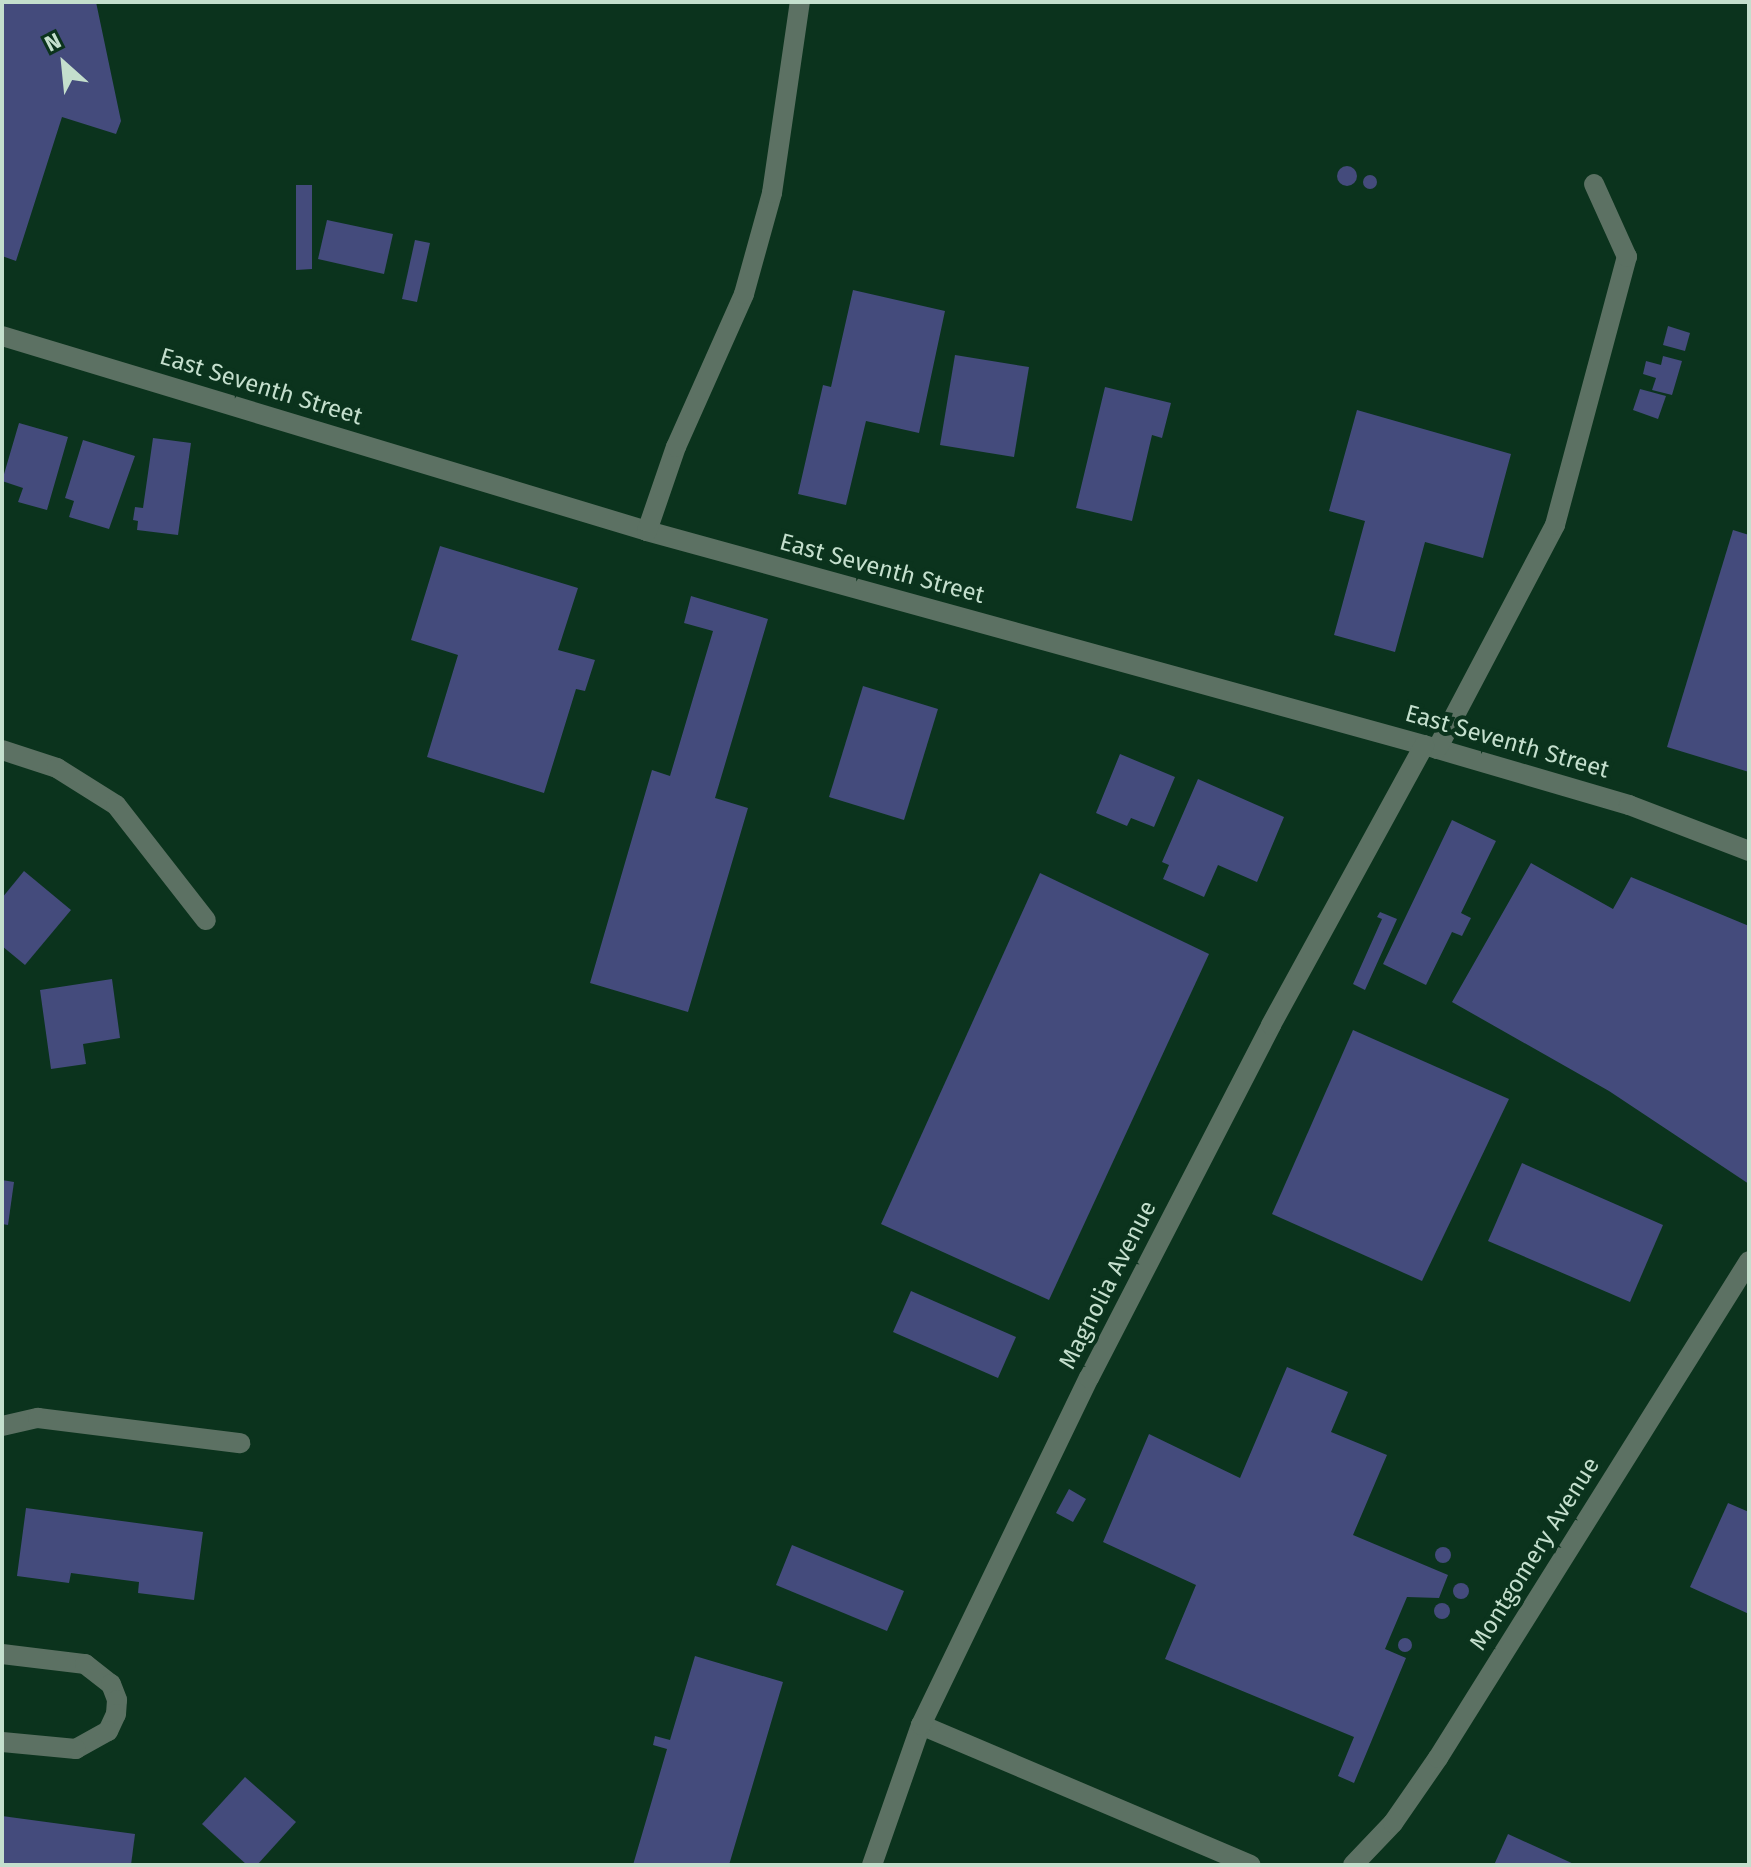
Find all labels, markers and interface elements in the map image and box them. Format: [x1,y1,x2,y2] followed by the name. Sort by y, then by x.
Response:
[24,24,104,104] north arrow
[40,27,66,58] text: N
[156,342,366,432] street label: East Seventh Street
[777,528,987,610] street label: East Seventh Street
[1402,699,1612,785] street label: East Seventh Street
[1053,1196,1163,1374] street label: Magnolia Avenue
[1464,1452,1606,1656] street label: Montgomery Avenue

